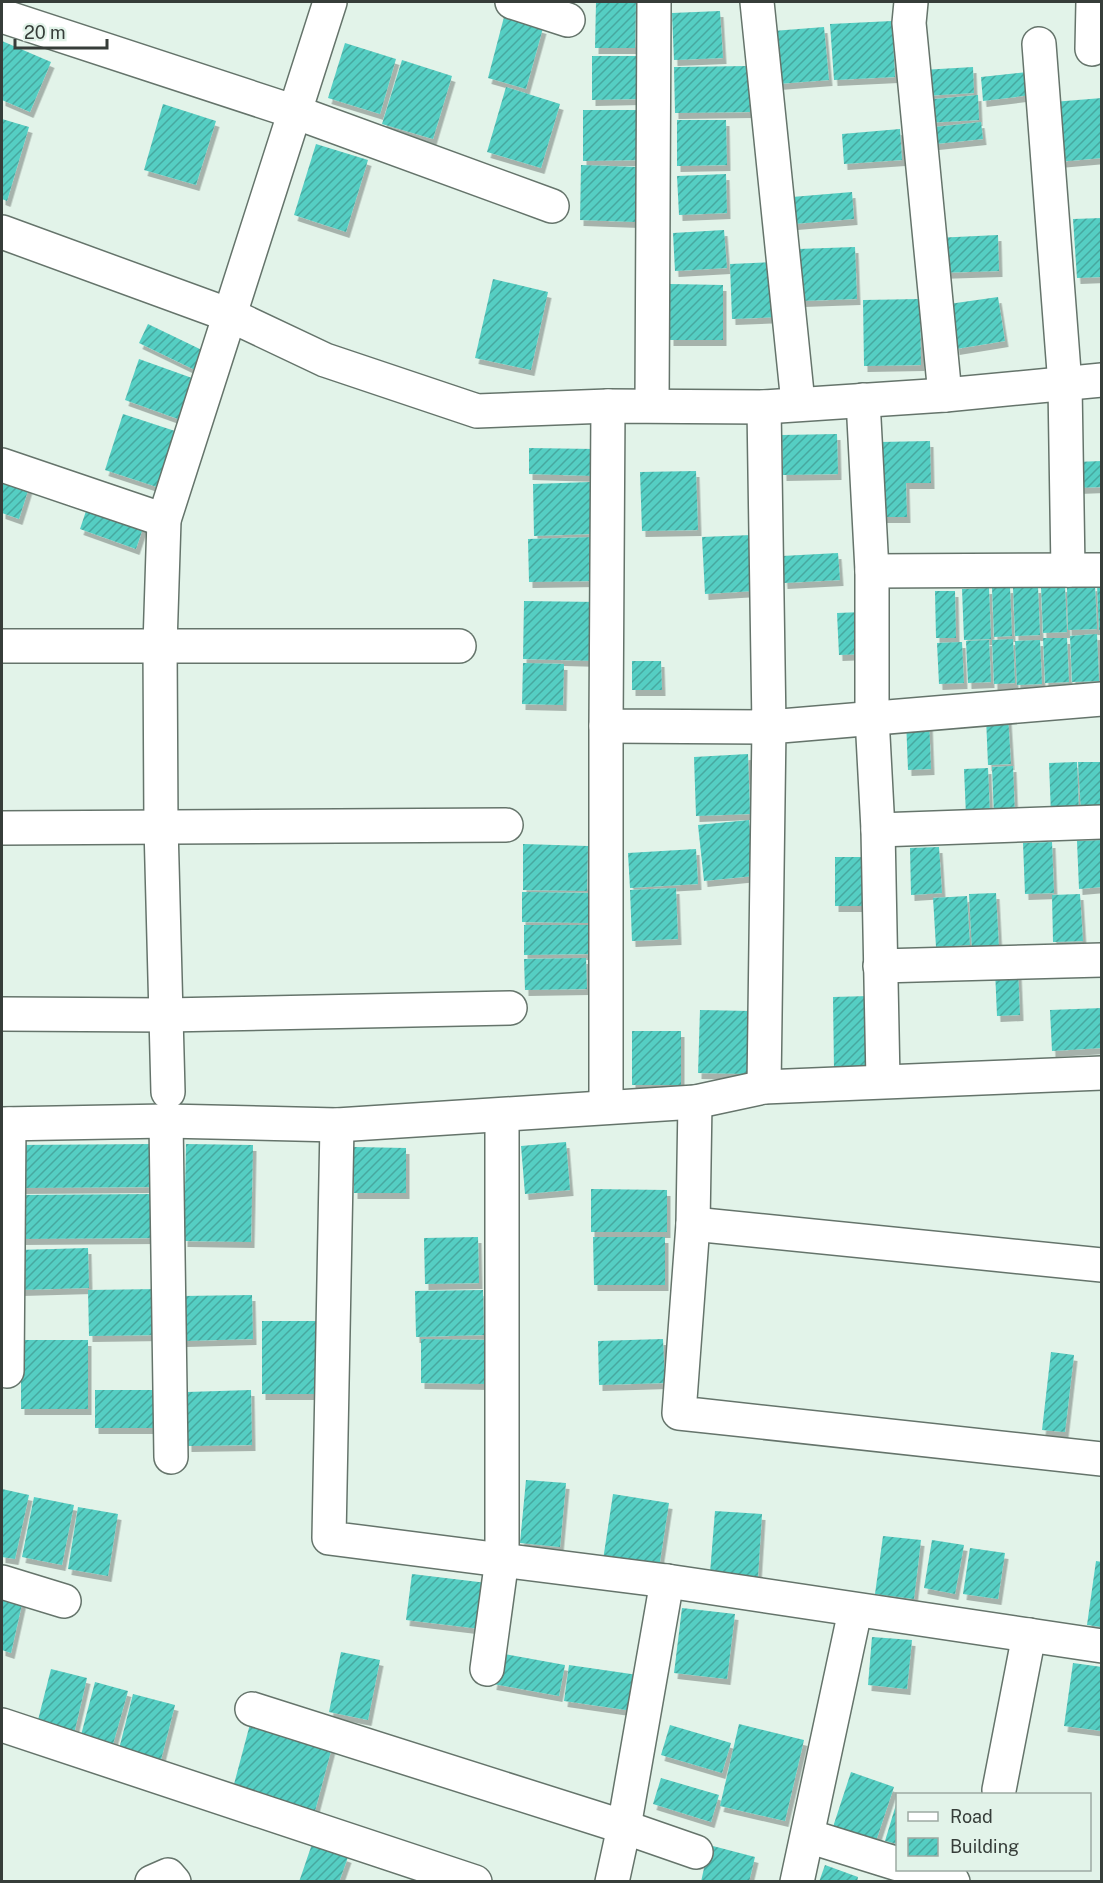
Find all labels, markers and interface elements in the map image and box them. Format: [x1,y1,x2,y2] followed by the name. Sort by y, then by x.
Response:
[15,12,106,50] scale bar
[24,22,66,43] text: 20 m
[896,1793,1091,1871] legend
[950,1806,993,1827] text: Road
[950,1836,1019,1857] text: Building

